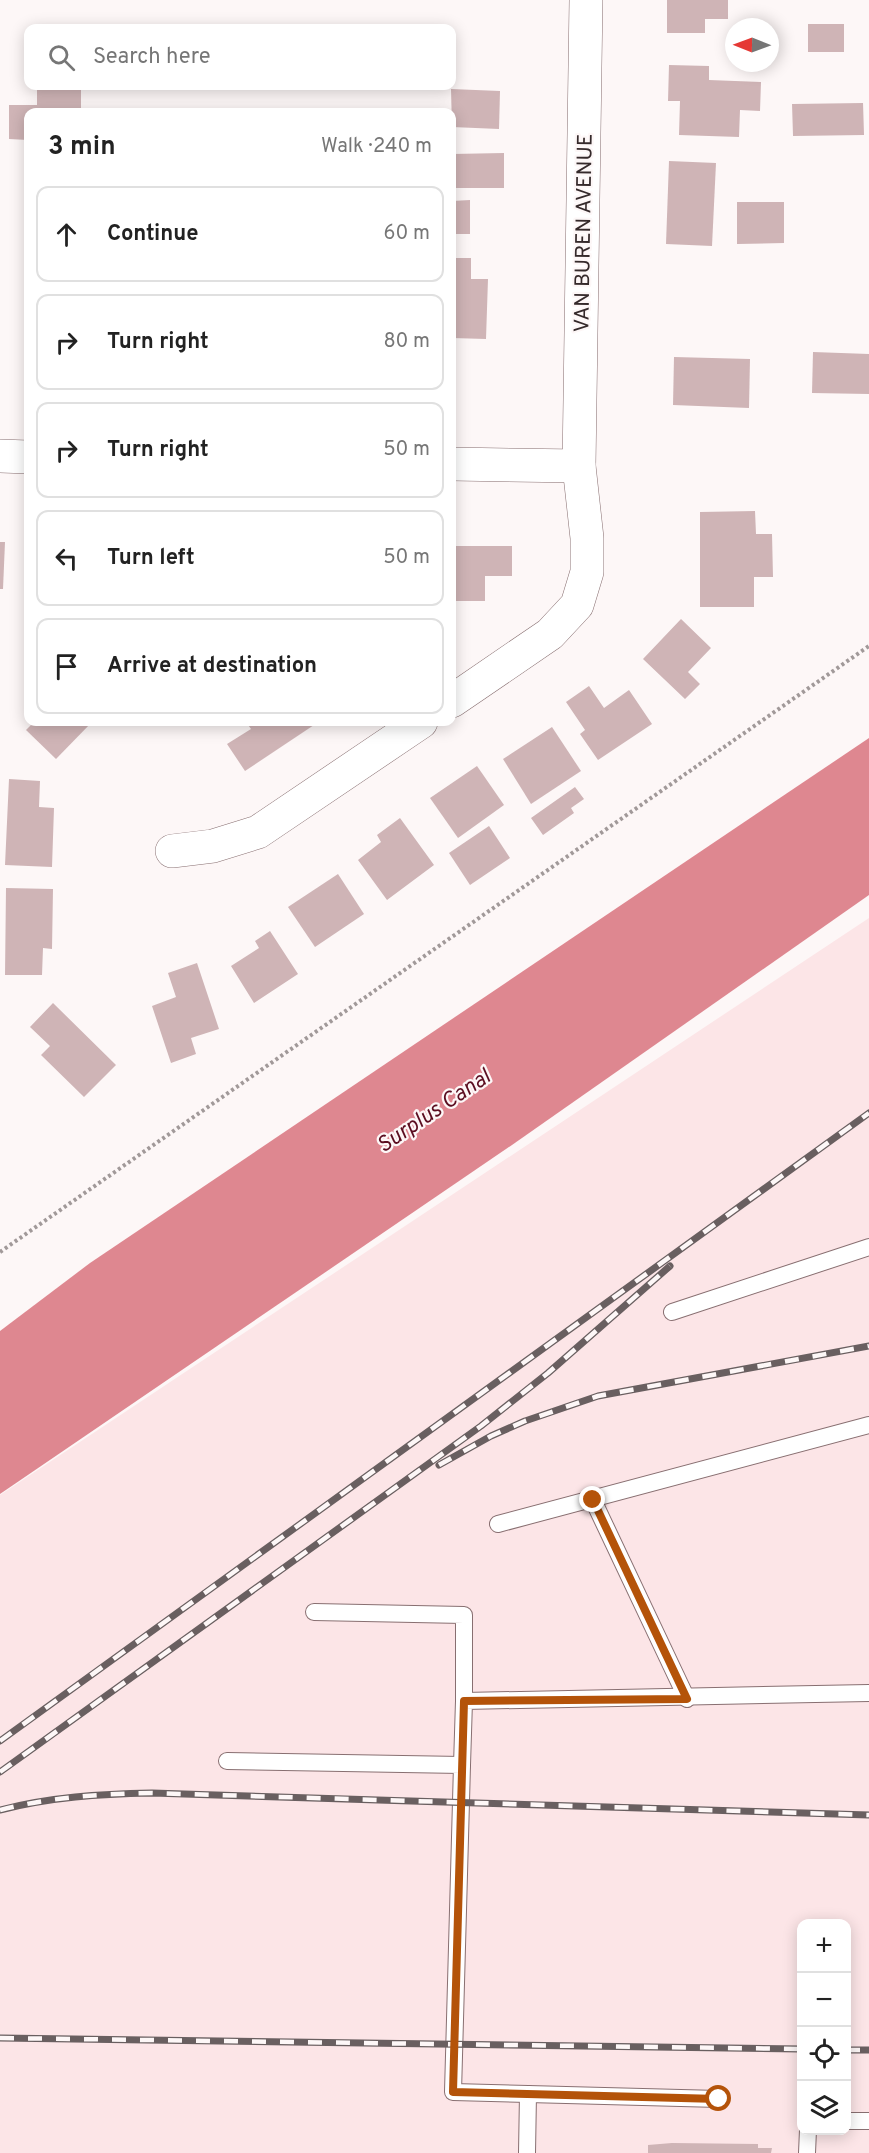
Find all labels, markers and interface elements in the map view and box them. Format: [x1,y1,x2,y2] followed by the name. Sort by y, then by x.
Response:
[725,18,779,72] north arrow
[24,24,456,90] search box
[45,41,78,74] icon: search
[93,44,211,71] text: Search here
[48,131,116,164] text: 3 min
[569,133,600,333] street label: VAN BUREN AVENUE
[321,134,432,160] text: Walk · 240 m
[50,218,83,251] icon: ahead
[107,221,198,248] text: Continue
[384,221,430,247] text: 60 m
[50,326,83,359] icon: right
[107,329,209,356] text: Turn right
[384,329,430,355] text: 80 m
[50,434,83,467] icon: right
[107,437,209,464] text: Turn right
[383,437,430,463] text: 50 m
[50,542,83,575] icon: left
[107,545,195,572] text: Turn left
[383,545,430,571] text: 50 m
[50,650,83,683] icon: arrive
[107,653,317,680] text: Arrive at destination
[372,1063,498,1160] water label: Surplus Canal
[579,1486,605,1512] route end
[797,1919,851,2135] map controls
[797,1919,851,1973] button: +
[797,1973,851,2027] button: −
[797,2027,851,2081] button: locate
[797,2081,851,2135] button: layers
[705,2085,731,2111] route start

